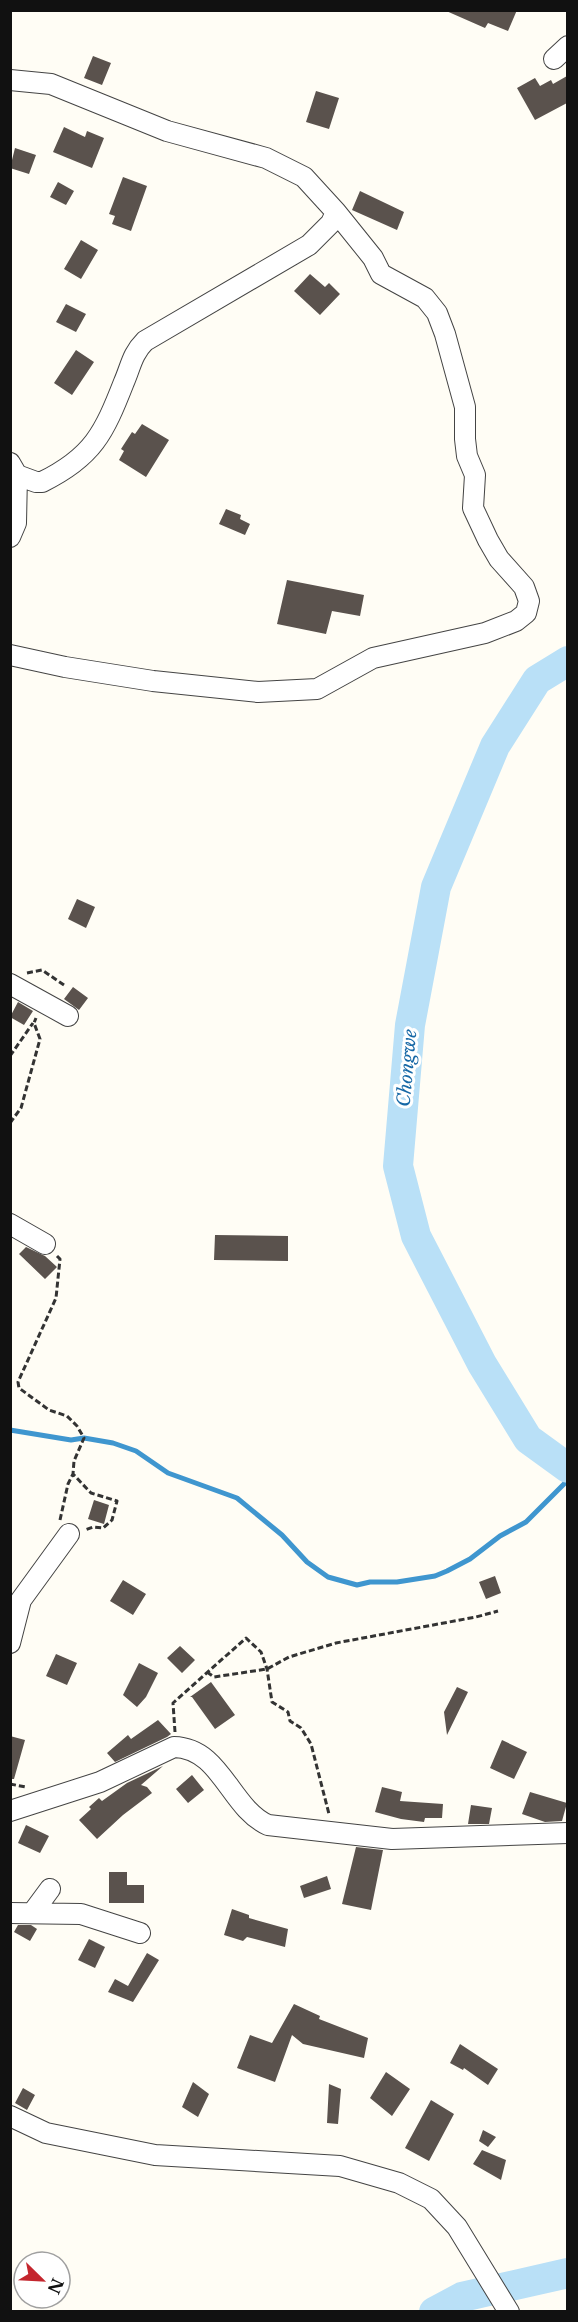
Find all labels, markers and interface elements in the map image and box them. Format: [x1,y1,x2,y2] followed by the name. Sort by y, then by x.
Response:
[393,1028,421,1108] water label: Chongwe
[12,2250,72,2310] north arrow
[44,2275,68,2297] text: N

